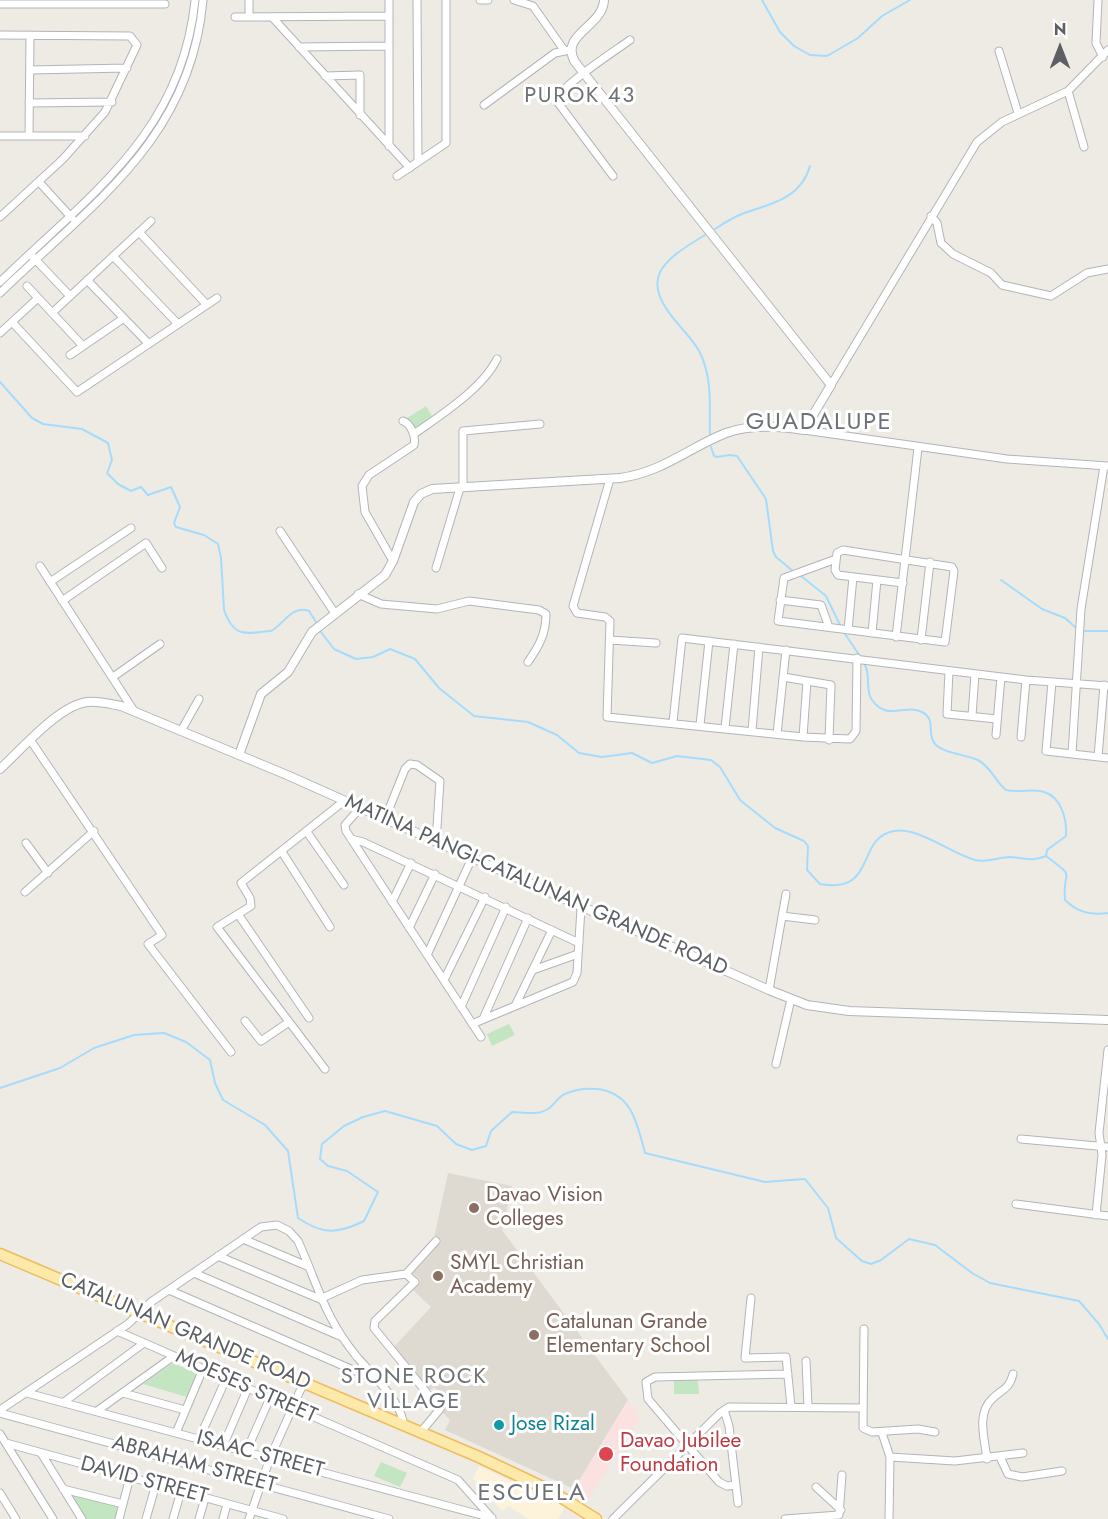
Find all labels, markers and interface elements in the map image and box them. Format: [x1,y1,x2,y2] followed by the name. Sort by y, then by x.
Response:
[1030,18,1090,78] north arrow
[1054,18,1066,41] text: N
[524,84,636,110] district label: PUROK 43
[746,409,892,437] district label: GUADALUPE
[341,790,731,982] street label: MATINA PANGI-CATALUNAN GRANDE ROAD
[486,1183,603,1233] place label: Davao Vision Colleges
[467,1201,481,1215] marker: Davao Vision Colleges
[450,1251,584,1301] place label: SMYL Christian Academy
[56,1268,314,1396] street label: CATALUNAN GRANDE ROAD
[431,1269,445,1283] marker: SMYL Christian Academy
[546,1310,710,1360] place label: Catalunan Grande Elementary School
[527,1328,541,1342] marker: Catalunan Grande Elementary School
[171,1345,321,1429] street label: MOESES STREET
[341,1365,487,1416] district label: STONE ROCK VILLAGE
[511,1412,595,1438] place label: Jose Rizal
[492,1418,506,1432] marker: Jose Rizal
[193,1426,327,1484] street label: ISAAC STREET
[620,1429,741,1479] place label: Davao Jubilee Foundation
[109,1431,279,1499] street label: ABRAHAM STREET
[597,1445,615,1463] marker: Davao Jubilee Foundation
[78,1452,210,1510] street label: DAVID STREET
[478,1480,586,1508] district label: ESCUELA

